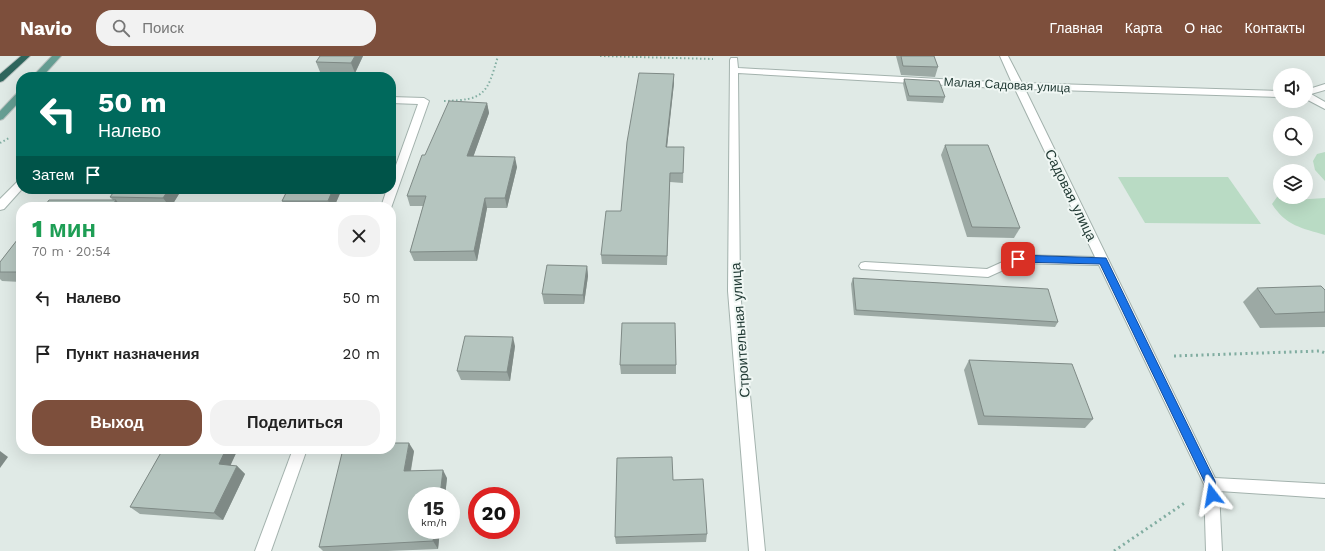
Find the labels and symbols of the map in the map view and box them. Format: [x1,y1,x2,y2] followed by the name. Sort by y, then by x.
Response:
[943,75,1071,95] street label: Малая Садовая улица
[1042,147,1100,244] street label: Садовая улица
[1001,242,1035,276] pin
[727,262,753,398] street label: Строительная улица
[1191,474,1233,516] position arrow
[468,487,520,539] speed limit sign: 20

